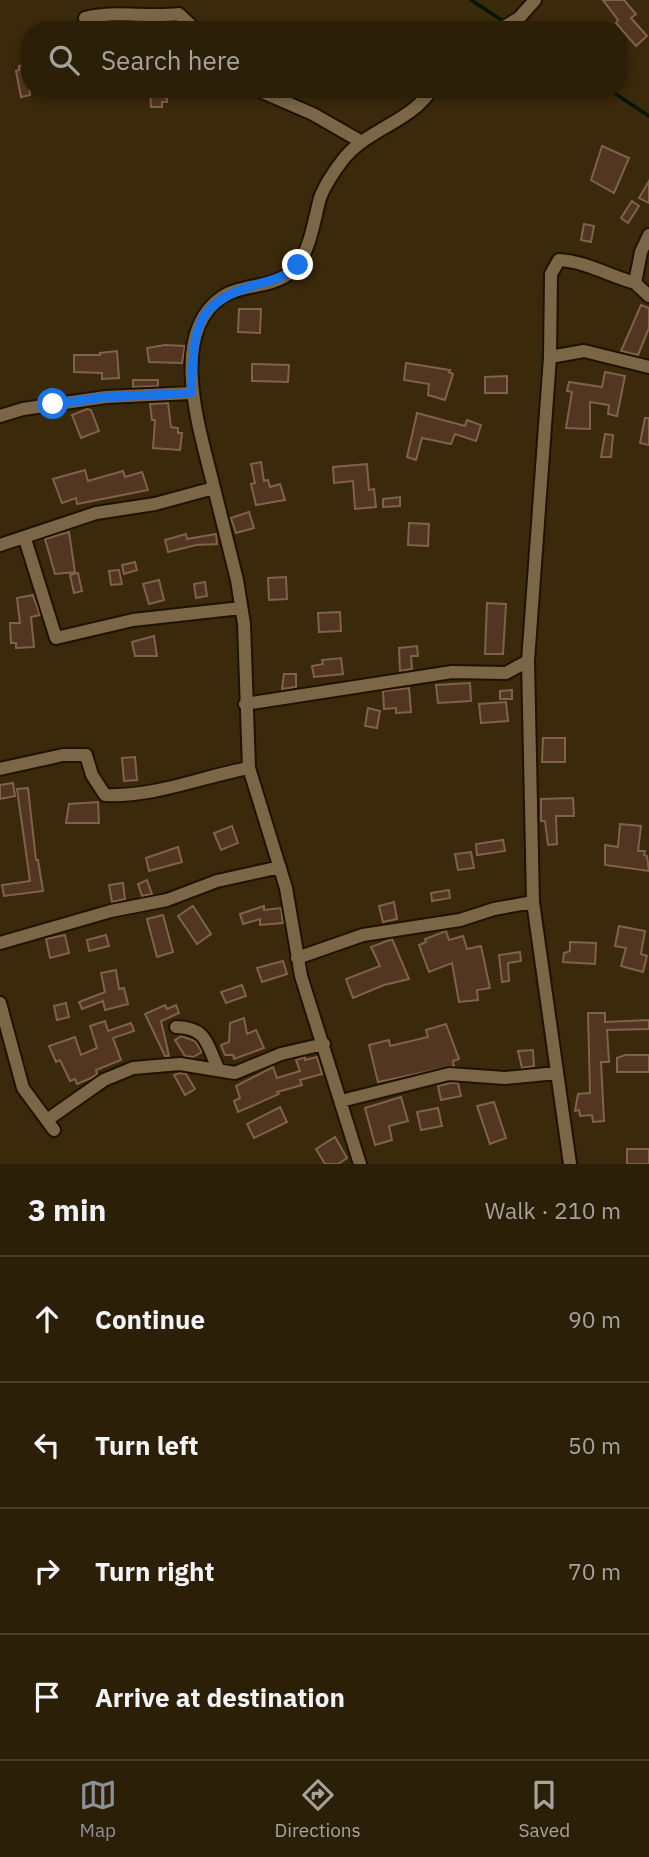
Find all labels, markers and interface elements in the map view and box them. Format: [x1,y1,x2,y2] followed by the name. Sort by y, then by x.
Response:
[21,21,628,98] search box
[45,41,83,79] icon: search
[101,43,240,77] text: Search here
[282,249,313,280] route end
[37,388,68,419] route start
[28,1190,106,1229] text: 3 min
[485,1195,621,1225] text: Walk · 210 m
[28,1300,66,1338] icon: ahead
[95,1302,205,1336] text: Continue
[568,1304,621,1334] text: 90 m
[28,1426,66,1464] icon: left
[95,1428,198,1462] text: Turn left
[568,1430,621,1460] text: 50 m
[28,1552,66,1590] icon: right
[95,1554,214,1588] text: Turn right
[568,1556,621,1586] text: 70 m
[28,1678,66,1716] icon: arrive
[95,1680,345,1714] text: Arrive at destination
[79,1776,117,1842] tab: Map
[274,1776,361,1842] tab: Directions
[519,1776,570,1842] tab: Saved

